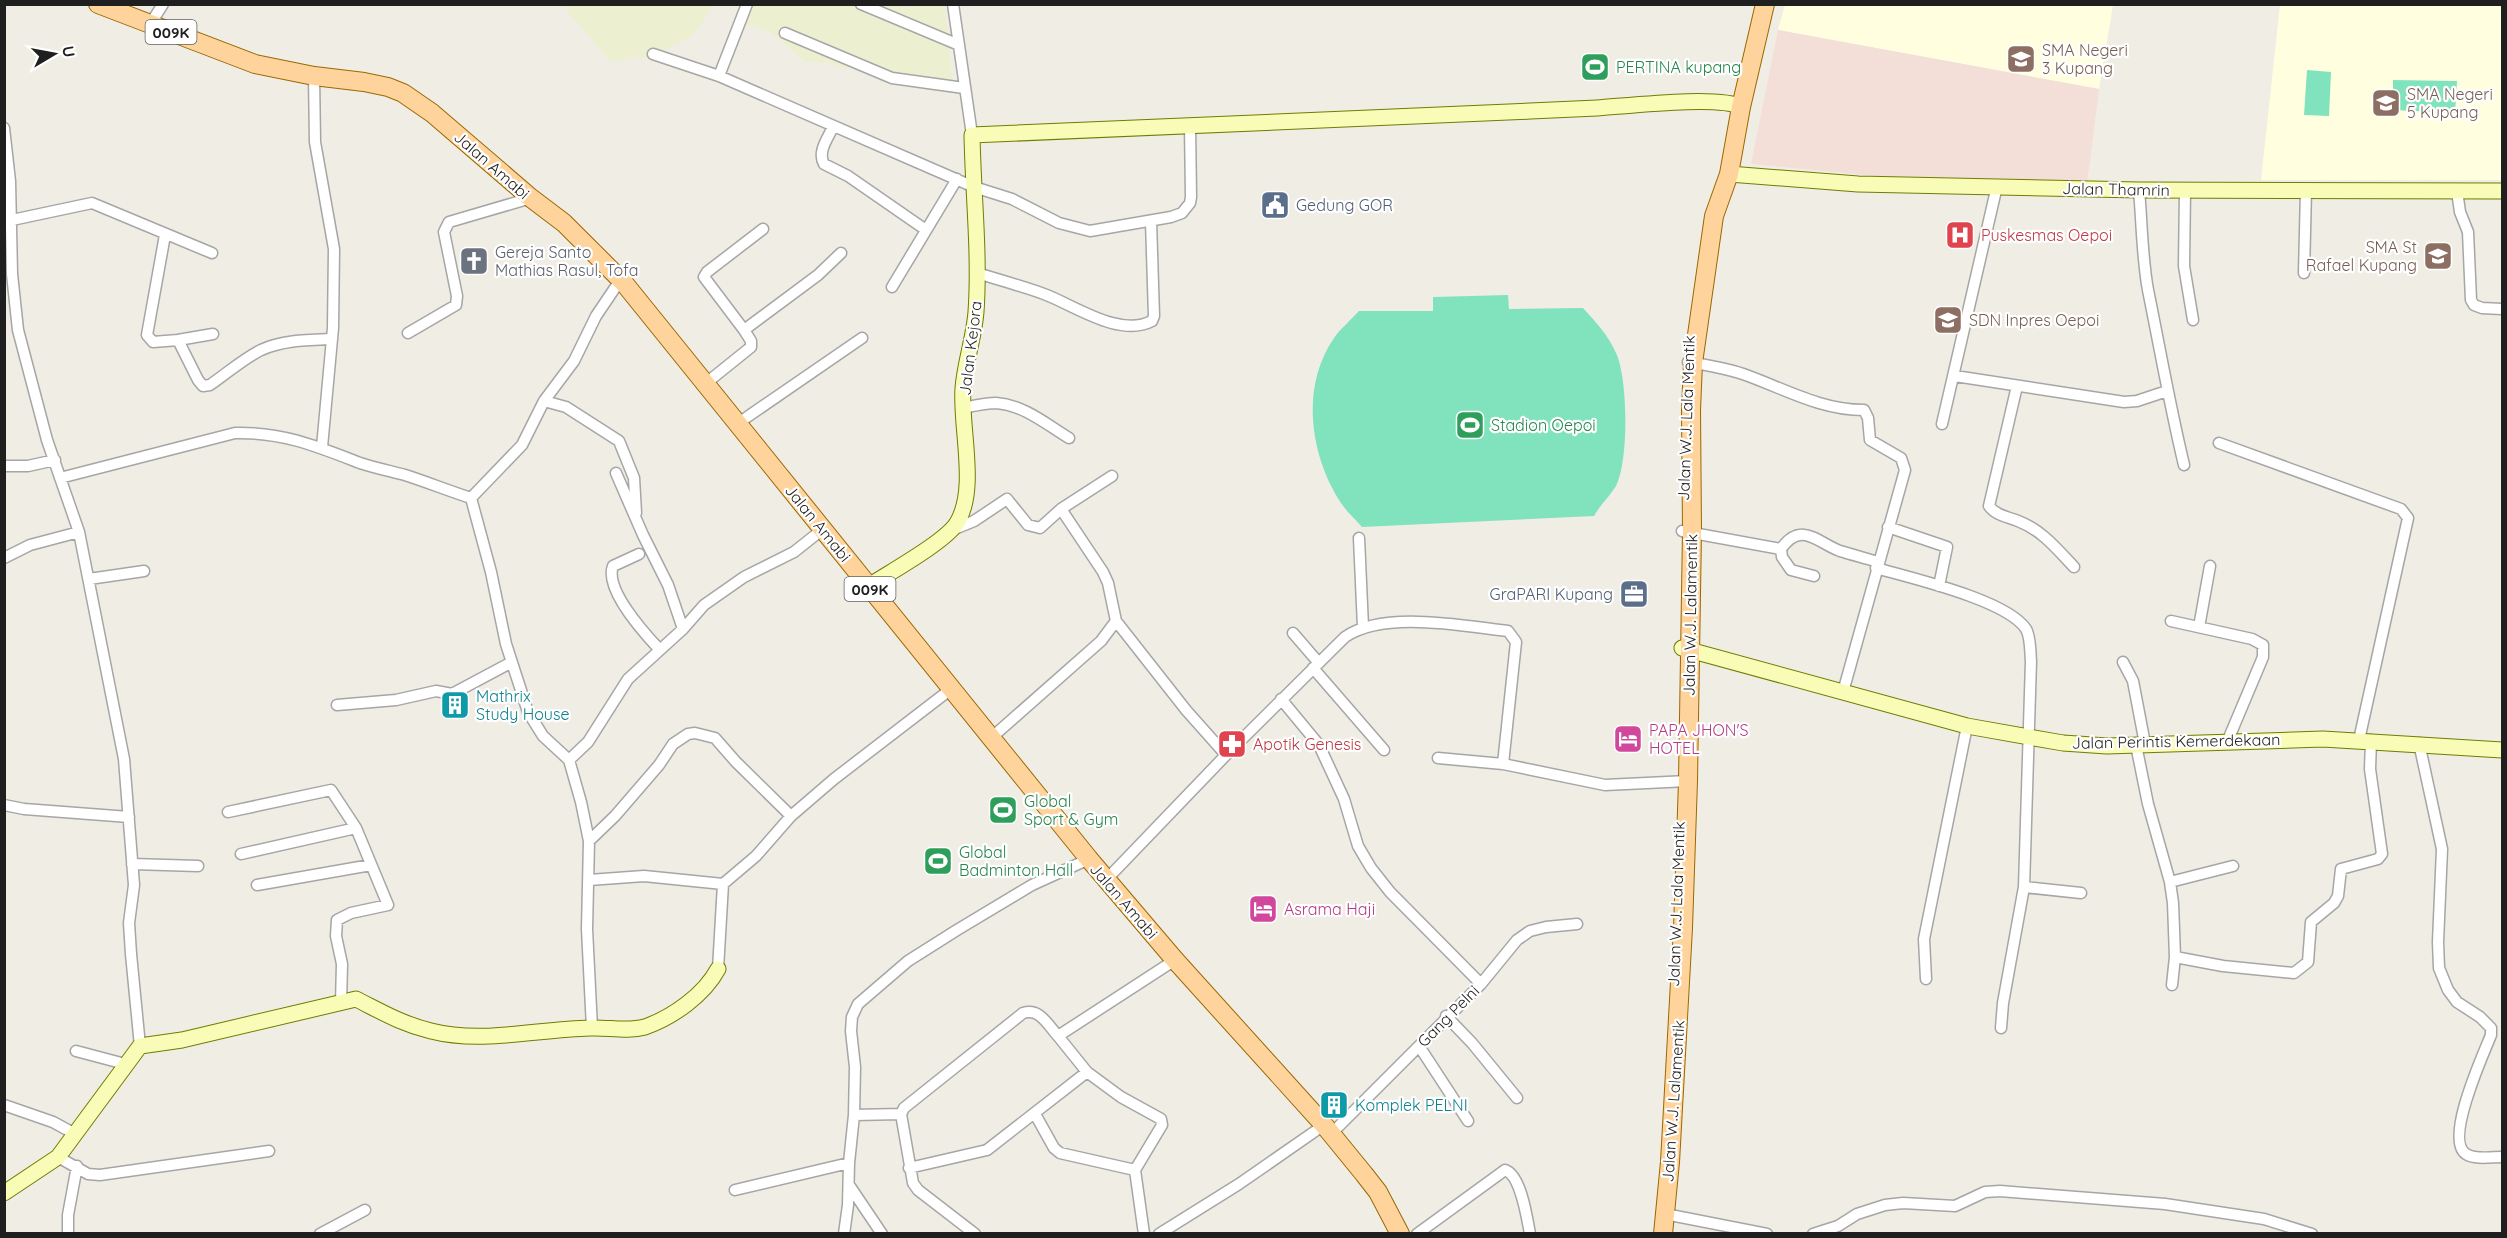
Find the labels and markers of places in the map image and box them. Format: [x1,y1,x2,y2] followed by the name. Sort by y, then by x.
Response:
[2042,40,2128,78] place label: SMA Negeri 3 Kupang
[2005,43,2037,75] school or university icon: SMA Negeri 3 Kupang
[1579,51,1611,83] sports icon: PERTINA kupang
[1616,57,1741,77] place label: PERTINA kupang
[2407,84,2493,122] place label: SMA Negeri 5 Kupang
[2370,87,2402,119] school or university icon: SMA Negeri 5 Kupang
[1259,189,1291,221] public building icon: Gedung GOR
[1296,195,1393,215] place label: Gedung GOR
[1944,219,1976,251] hospital icon: Puskesmas Oepoi
[1981,225,2112,245] place label: Puskesmas Oepoi
[2306,237,2417,275] place label: SMA St Rafael Kupang
[2422,240,2454,272] school or university icon: SMA St Rafael Kupang
[495,242,639,280] place label: Gereja Santo Mathias Rasul, Tofa
[458,245,490,277] church icon: Gereja Santo Mathias Rasul, Tofa
[1932,304,1964,336] school or university icon: SDN Inpres Oepoi
[1969,310,2099,330] place label: SDN Inpres Oepoi
[1454,409,1486,441] sports icon: Stadion Oepoi
[1491,415,1596,435] place label: Stadion Oepoi
[1618,578,1650,610] office icon: GraPARI Kupang
[1490,584,1613,604] place label: GraPARI Kupang
[476,686,570,724] place label: Mathrix Study House
[439,689,471,721] building icon: Mathrix Study House
[1649,720,1749,758] place label: PAPA JHON'S HOTEL
[1612,723,1644,755] hotel icon: PAPA JHON'S HOTEL
[1216,728,1248,760] pharmacy icon: Apotik Genesis
[1253,734,1361,754] place label: Apotik Genesis
[1024,791,1118,829] place label: Global Sport & Gym
[987,794,1019,826] sports icon: Global Sport & Gym
[959,842,1073,880] place label: Global Badminton Hall
[922,845,954,877] sports icon: Global Badminton Hall
[1247,893,1279,925] hotel icon: Asrama Haji
[1284,899,1375,919] place label: Asrama Haji
[1318,1089,1350,1121] building icon: Komplek PELNI
[1355,1095,1468,1115] place label: Komplek PELNI

